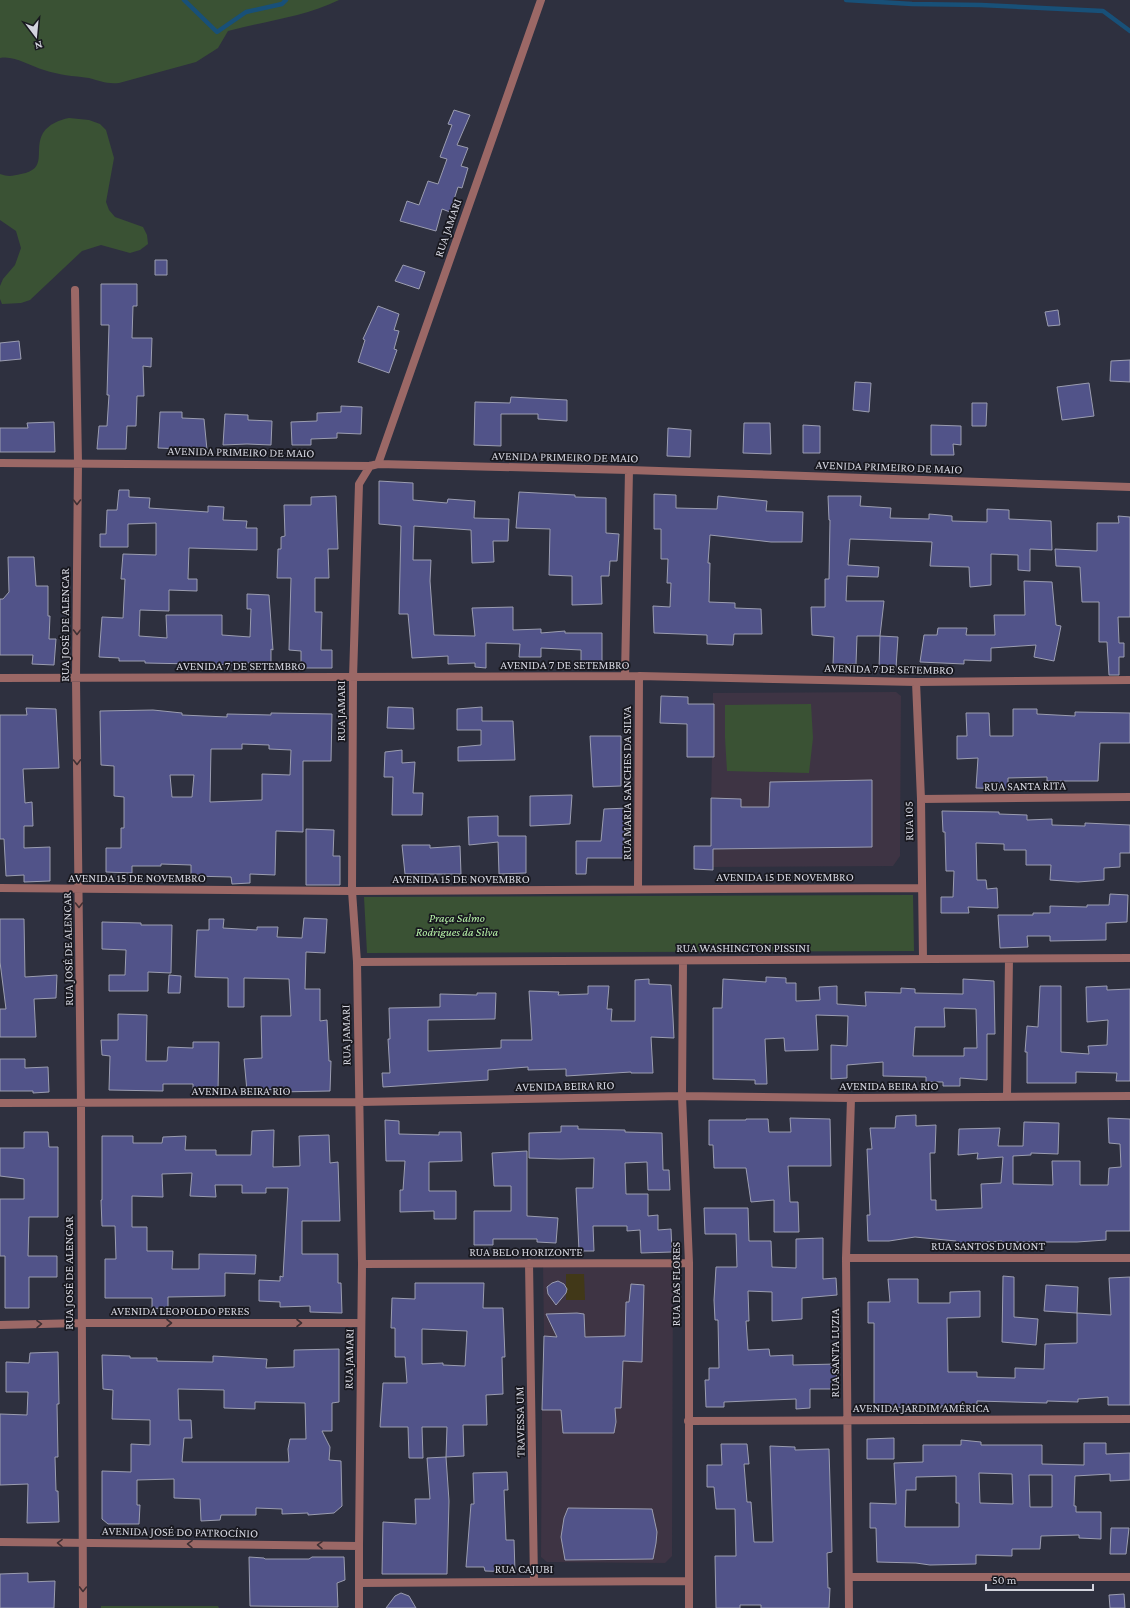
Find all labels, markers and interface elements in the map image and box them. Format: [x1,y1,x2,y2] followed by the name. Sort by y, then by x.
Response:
[16,16,56,56] north arrow
[33,39,44,53] text: N
[432,197,465,259] street label: RUA JAMARI
[167,444,315,460] street label: AVENIDA PRIMEIRO DE MAIO
[491,449,639,465] street label: AVENIDA PRIMEIRO DE MAIO
[815,457,963,477] street label: AVENIDA PRIMEIRO DE MAIO
[73,499,81,505] one-way arrow
[58,568,72,682] street label: RUA JOSÉ DE ALENCAR
[73,629,81,635] one-way arrow
[500,658,630,672] street label: AVENIDA 7 DE SETEMBRO
[176,659,306,673] street label: AVENIDA 7 DE SETEMBRO
[824,661,954,677] street label: AVENIDA 7 DE SETEMBRO
[334,680,348,741] street label: RUA JAMARI
[620,706,634,860] street label: RUA MARIA SANCHES DA SILVA
[73,759,82,765] one-way arrow
[984,778,1066,794] street label: RUA SANTA RITA
[902,801,916,841] street label: RUA 105
[716,870,854,884] street label: AVENIDA 15 DE NOVEMBRO
[68,871,206,885] street label: AVENIDA 15 DE NOVEMBRO
[392,872,530,886] street label: AVENIDA 15 DE NOVEMBRO
[60,892,76,1006] street label: RUA JOSÉ DE ALENCAR
[75,902,83,908] one-way arrow
[416,911,499,939] park label: Praça Salmo Rodrigues da Silva
[676,941,810,955] street label: RUA WASHINGTON PISSINI
[338,1004,354,1065] street label: RUA JAMARI
[515,1078,615,1094] street label: AVENIDA BEIRA RIO
[840,1079,938,1093] street label: AVENIDA BEIRA RIO
[192,1084,290,1098] street label: AVENIDA BEIRA RIO
[62,1216,76,1330] street label: RUA JOSÉ DE ALENCAR
[931,1239,1045,1253] street label: RUA SANTOS DUMONT
[669,1241,683,1326] street label: RUA DAS FLORES
[469,1245,583,1259] street label: RUA BELO HORIZONTE
[111,1304,250,1318] street label: AVENIDA LEOPOLDO PERES
[828,1308,842,1398] street label: RUA SANTA LUZIA
[166,1319,172,1327] one-way arrow
[296,1319,302,1327] one-way arrow
[36,1320,42,1328] one-way arrow
[341,1328,357,1389] street label: RUA JAMARI
[512,1386,528,1458] street label: TRAVESSA UM
[853,1401,990,1415] street label: AVENIDA JARDIM AMÉRICA
[102,1524,258,1540] street label: AVENIDA JOSÉ DO PATROCÍNIO
[57,1539,63,1547] one-way arrow
[187,1540,193,1548] one-way arrow
[317,1541,323,1549] one-way arrow
[495,1562,554,1576] street label: RUA CAJUBI
[986,1566,1093,1592] scale bar
[992,1573,1017,1587] text: 50 m
[79,1586,87,1592] one-way arrow

